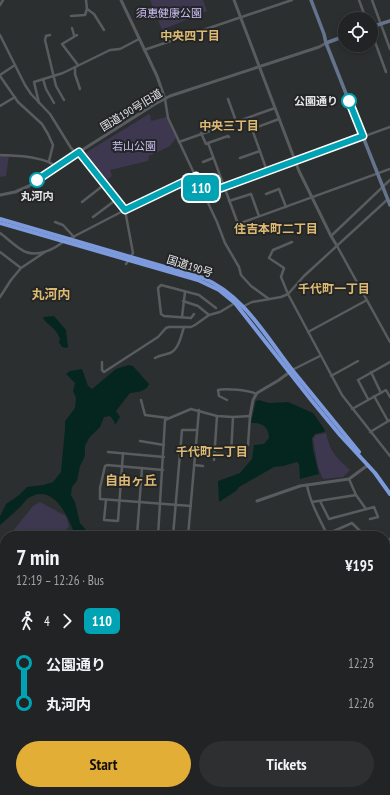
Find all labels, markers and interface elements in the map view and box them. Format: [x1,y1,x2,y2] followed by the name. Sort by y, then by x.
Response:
[136,6,202,20] park label: 須恵健康公園
[338,12,378,52] map controls
[338,12,378,52] button: locate
[160,28,220,43] district label: 中央四丁目
[97,86,165,134] street label: 国道190号旧道
[341,93,357,109] marker: 公園通り
[294,94,338,108] place label: 公園通り
[199,118,259,133] district label: 中央三丁目
[112,139,156,153] park label: 若山公園
[29,172,45,188] marker: 丸河内
[178,175,224,201] line badge: 110
[191,179,211,197] text: 110
[21,189,54,203] place label: 丸河内
[234,221,318,236] district label: 住吉本町二丁目
[165,252,215,280] street label: 国道190号
[298,281,370,296] district label: 千代町一丁目
[31,286,71,303] district label: 丸河内
[176,444,248,459] district label: 千代町二丁目
[105,472,157,489] district label: 自由ヶ丘
[16,543,59,571] text: 7 min
[345,556,374,575] text: ¥195
[16,572,104,589] text: 12:19 – 12:26 · Bus
[16,610,38,632] icon: walk
[56,610,78,632] icon: forward
[92,612,112,630] text: 110
[44,613,50,630] text: 4
[46,655,106,674] text: 公園通り
[348,655,374,672] text: 12:23
[46,695,91,714] text: 丸河内
[348,695,374,712] text: 12:26
[16,741,191,787] button: Start
[199,741,374,787] button: Tickets

